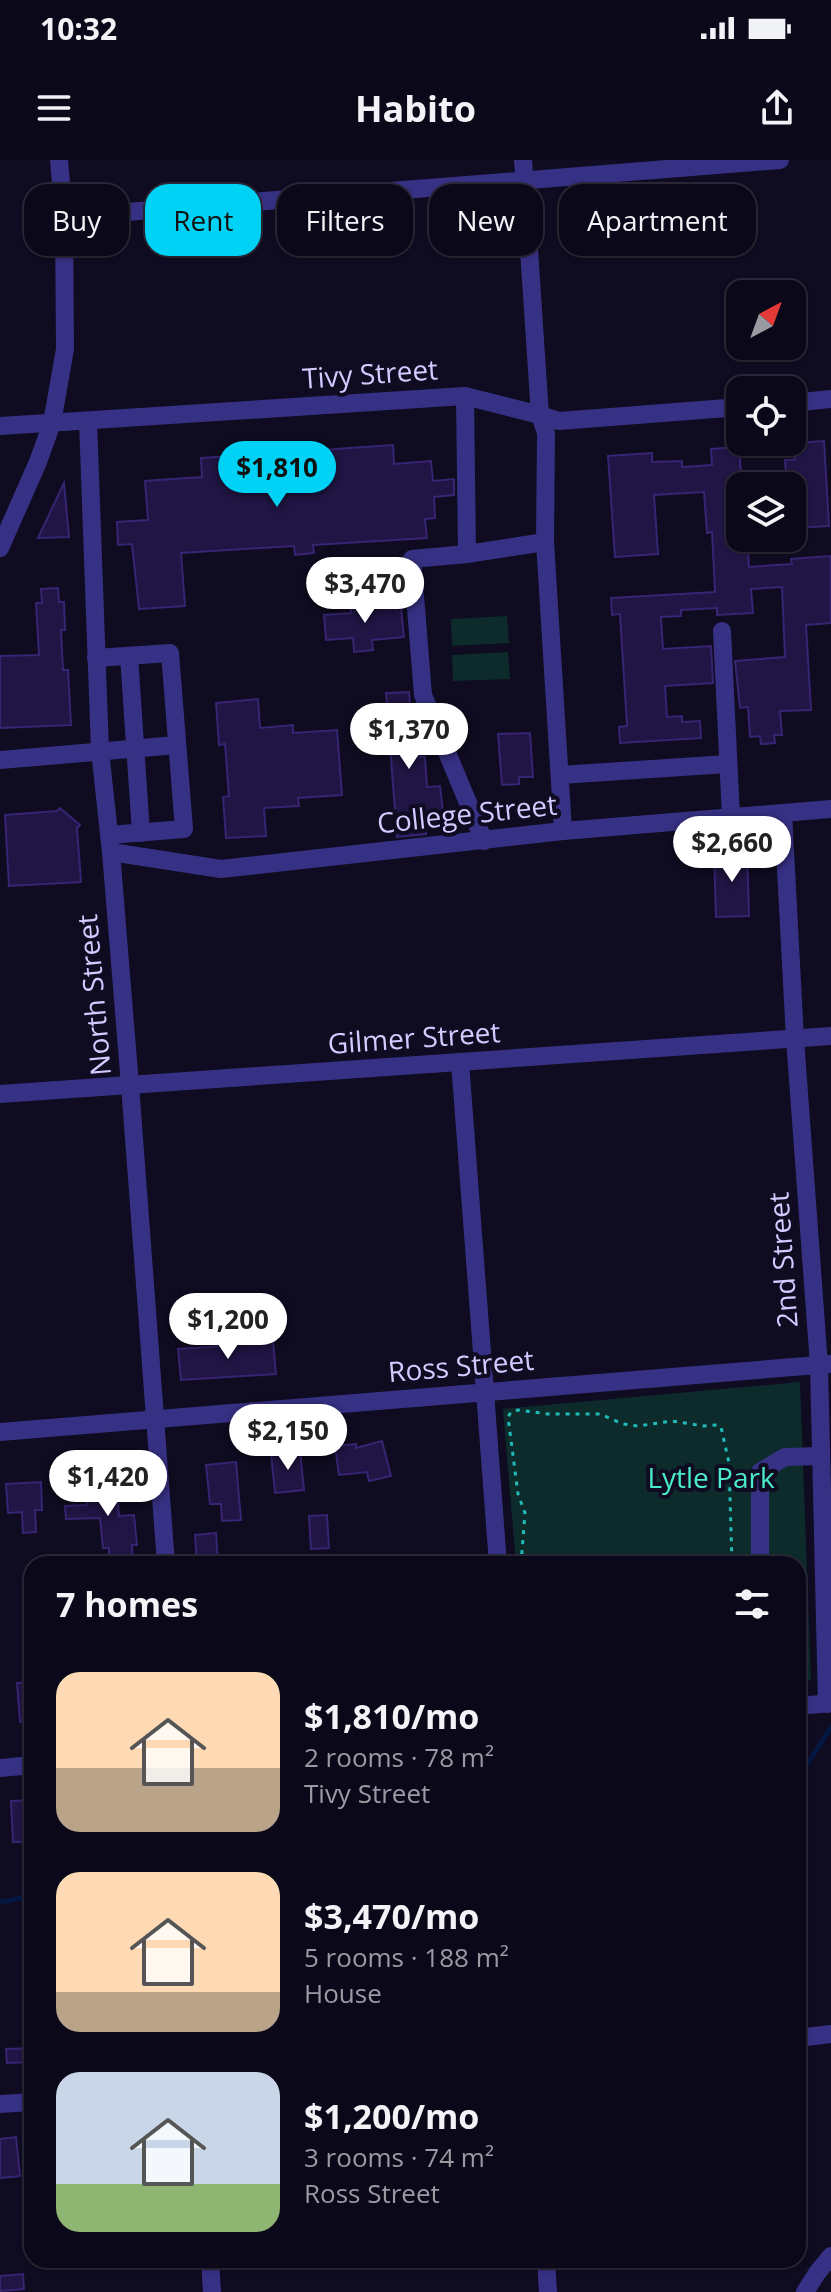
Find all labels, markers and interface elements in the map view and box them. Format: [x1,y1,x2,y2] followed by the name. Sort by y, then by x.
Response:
[40,8,117,49] text: 10:32
[355,84,476,133] text: Habito
[32,86,76,130] icon: menu
[755,86,799,130] icon: share
[24,184,129,256] chip: Buy
[145,184,261,256] chip: Rent
[277,184,413,256] chip: Filters
[429,184,543,256] chip: New
[559,184,756,256] chip: Apartment
[726,280,806,360] north arrow
[726,280,806,552] map controls
[301,349,439,397] street label: Tivy Street
[726,376,806,456] button: locate
[212,441,342,509] pin: $1,810
[236,449,318,485] text: $1,810
[726,472,806,552] button: layers
[300,557,430,625] pin: $3,470
[324,565,406,601] text: $3,470
[344,703,474,771] pin: $1,370
[368,711,450,747] text: $1,370
[375,785,559,841] street label: College Street
[667,816,797,884] pin: $2,660
[691,824,773,860] text: $2,660
[67,913,119,1077] street label: North Street
[326,1012,502,1062] street label: Gilmer Street
[758,1191,806,1329] street label: 2nd Street
[163,1293,293,1361] pin: $1,200
[187,1301,269,1337] text: $1,200
[386,1340,535,1390] street label: Ross Street
[223,1404,353,1472] pin: $2,150
[247,1412,329,1448] text: $2,150
[43,1450,173,1518] pin: $1,420
[67,1458,149,1494] text: $1,420
[647,1458,775,1496] park label: Lytle Park
[56,1581,198,1627] text: 7 homes
[730,1582,774,1626] icon: filters
[304,1693,479,1739] text: $1,810/mo
[120,1704,216,1800] icon: home
[304,1739,494,1775] text: 2 rooms · 78 m²
[304,1775,430,1811] text: Tivy Street
[304,1893,479,1939] text: $3,470/mo
[120,1904,216,2000] icon: home
[304,1939,509,1975] text: 5 rooms · 188 m²
[304,1975,382,2011] text: House
[304,2093,479,2139] text: $1,200/mo
[120,2104,216,2200] icon: home
[304,2139,494,2175] text: 3 rooms · 74 m²
[304,2175,440,2211] text: Ross Street

